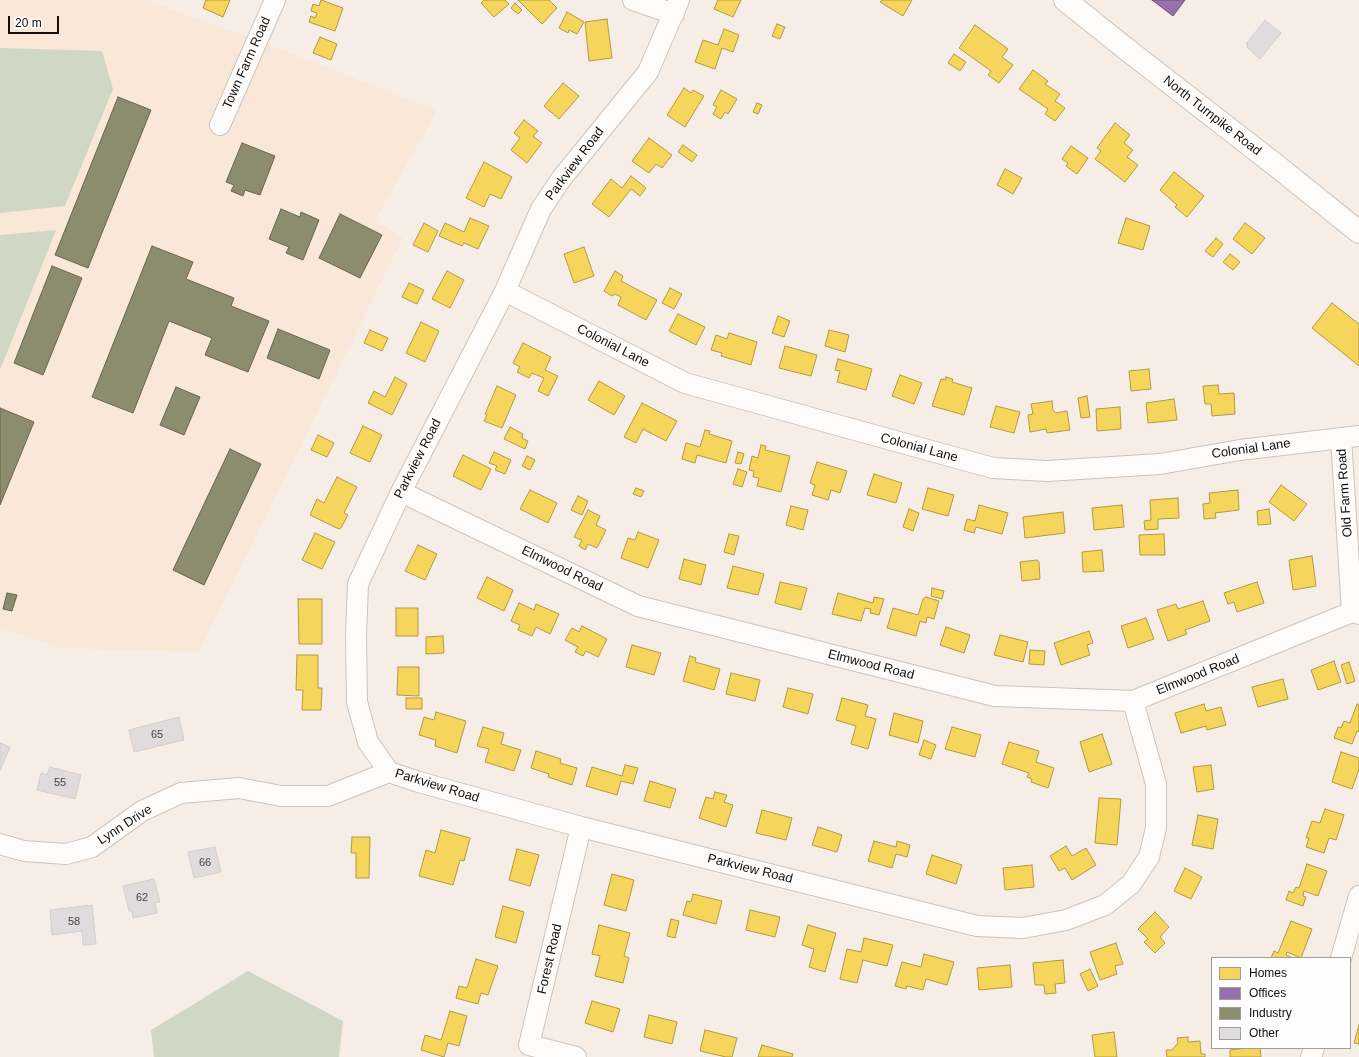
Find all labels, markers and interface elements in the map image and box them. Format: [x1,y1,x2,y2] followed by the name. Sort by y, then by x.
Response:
[10,8,61,34] scale bar
[220,15,274,111] street label: Town Farm Road
[15,16,42,30] text: 20 m
[1160,73,1264,159] street label: North Turnpike Road
[542,124,608,204] street label: Parkview Road
[574,321,652,371] street label: Colonial Lane
[391,417,445,501] street label: Parkview Road
[879,430,959,466] street label: Colonial Lane
[1211,436,1291,462] street label: Colonial Lane
[1334,448,1356,538] street label: Old Farm Road
[519,543,605,595] street label: Elmwood Road
[826,647,916,683] street label: Elmwood Road
[1154,651,1242,699] street label: Elmwood Road
[151,728,163,742] house number: 65
[393,766,481,806] street label: Parkview Road
[54,776,66,790] house number: 55
[95,802,155,848] street label: Lynn Drive
[706,851,794,887] street label: Parkview Road
[199,856,211,870] house number: 66
[136,891,148,905] house number: 62
[68,915,80,929] house number: 58
[534,922,566,996] street label: Forest Road
[1211,957,1351,1049] legend
[1249,966,1287,980] text: Homes
[1249,986,1286,1000] text: Offices
[1249,1006,1292,1020] text: Industry
[1249,1026,1279,1040] text: Other

